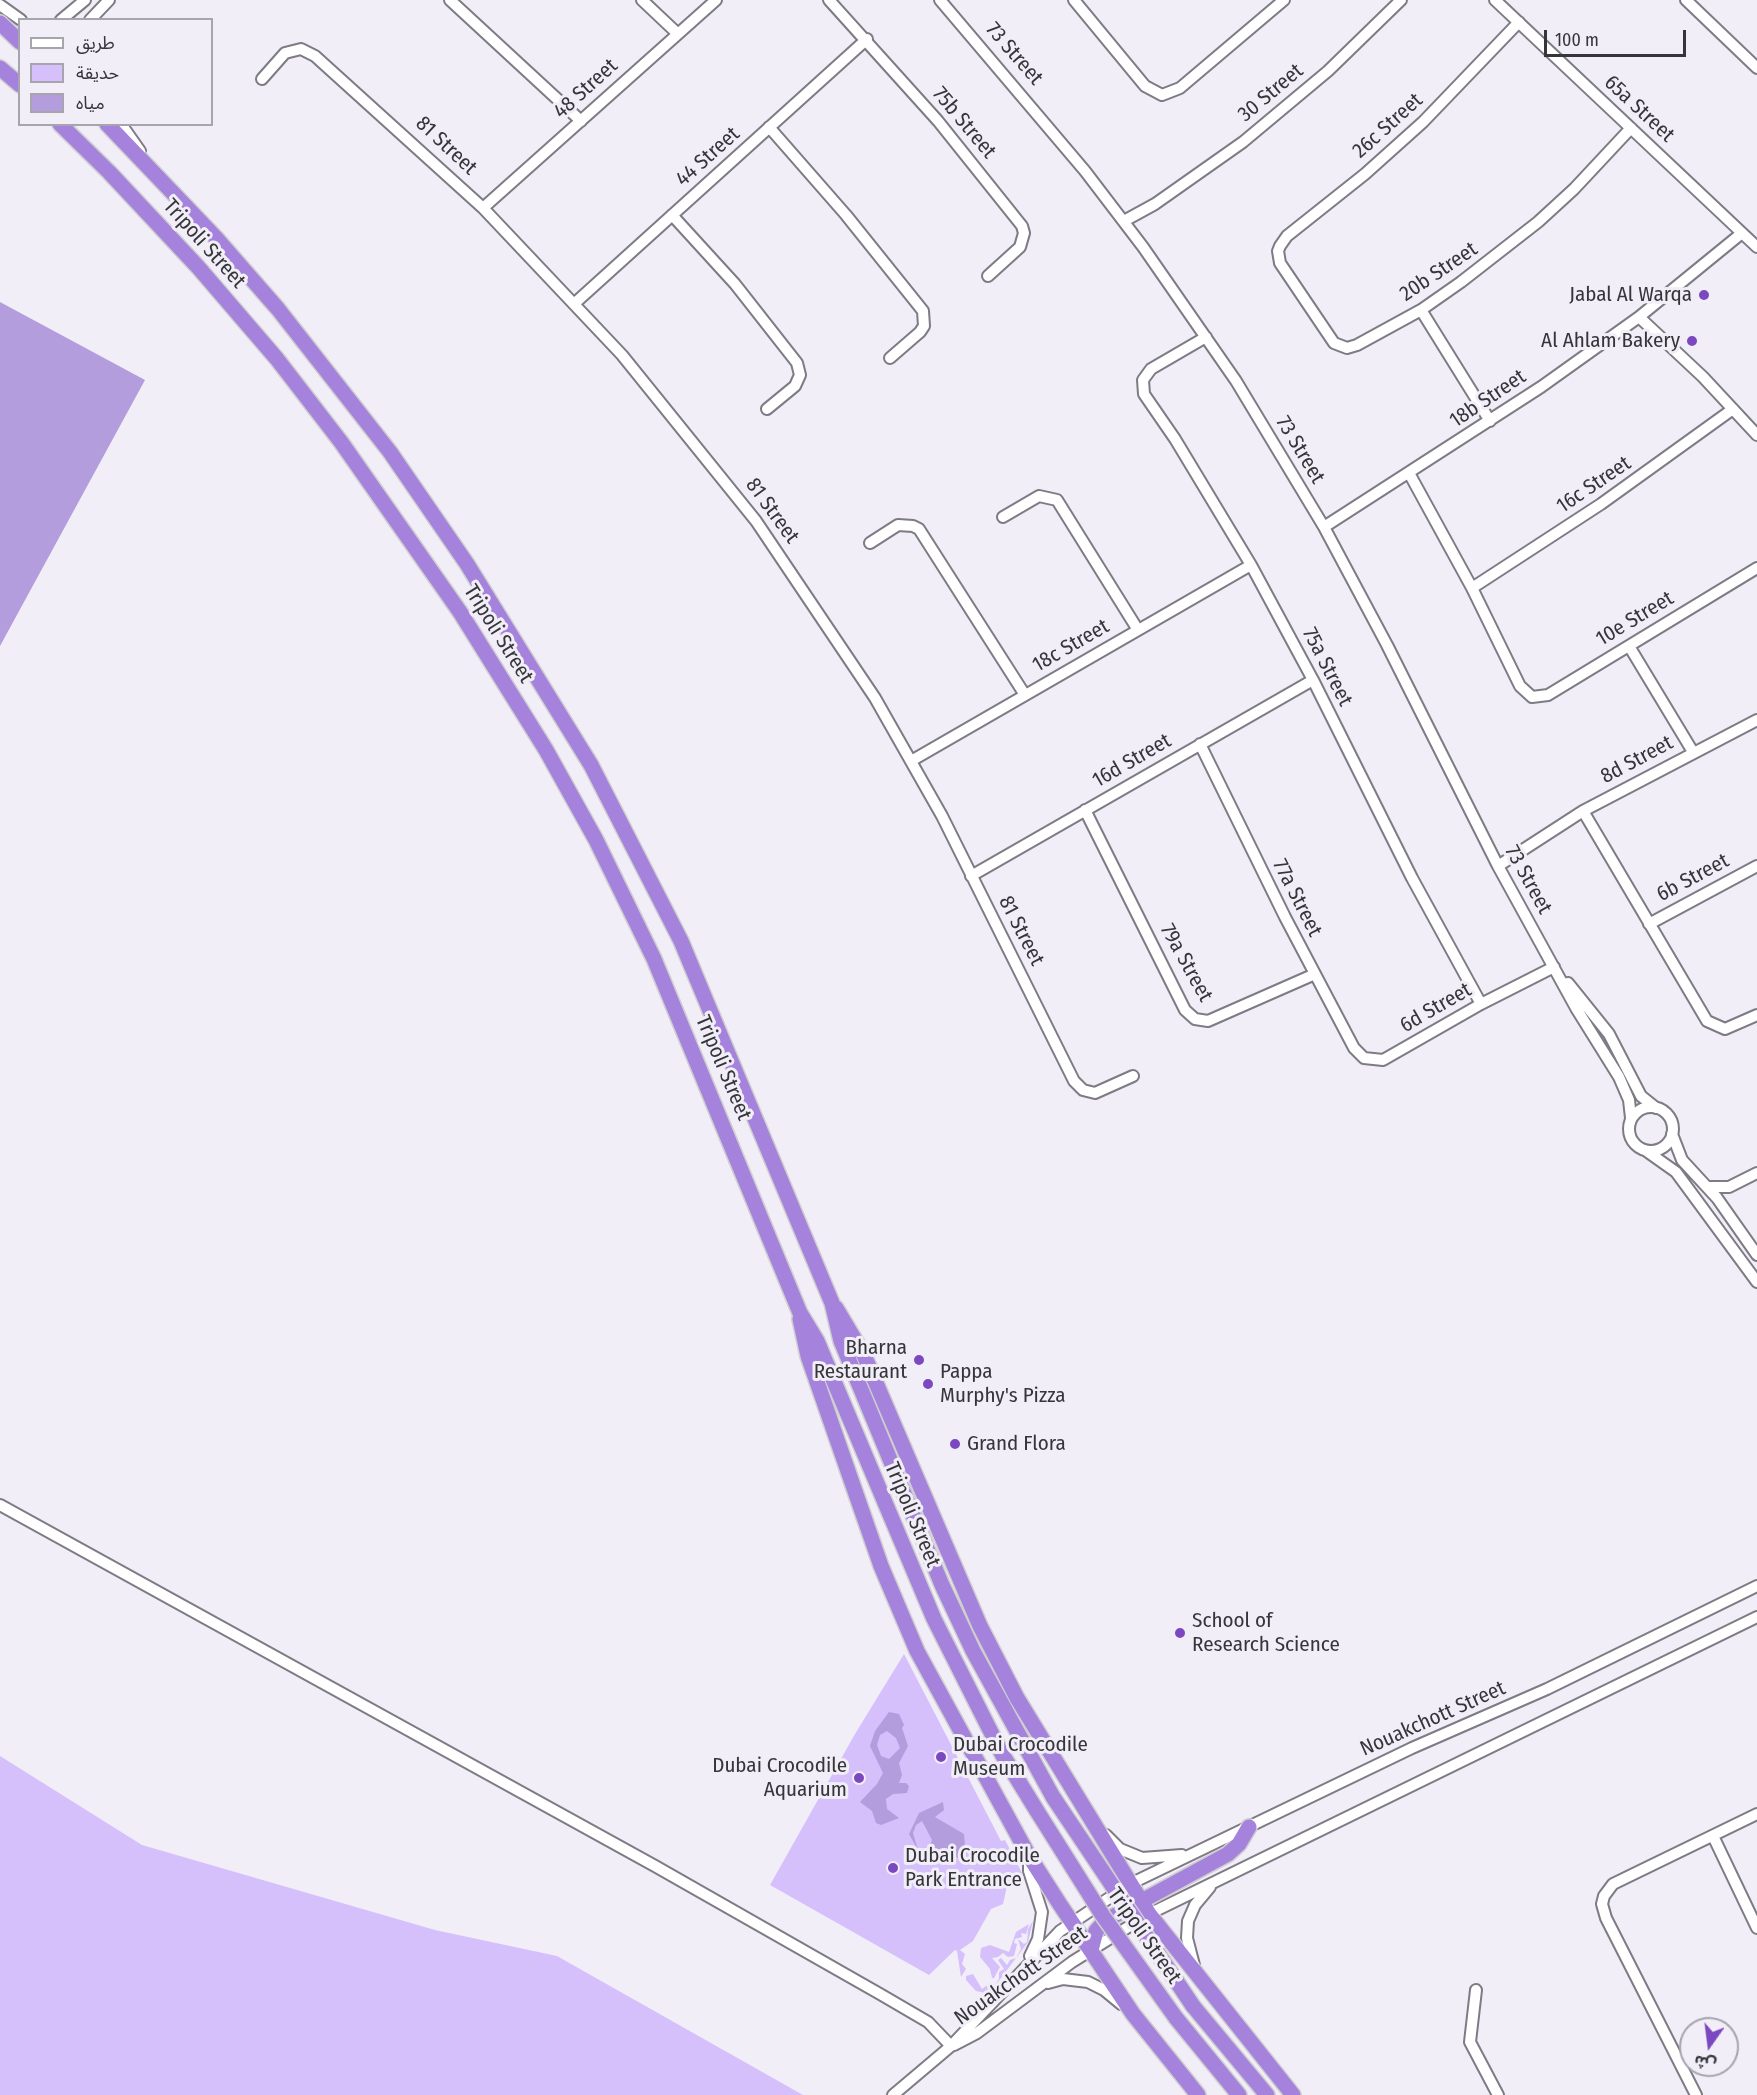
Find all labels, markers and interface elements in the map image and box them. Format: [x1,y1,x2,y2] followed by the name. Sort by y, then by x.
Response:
[18,18,213,126] legend
[980,18,1048,90] street label: 73 Street
[1547,18,1690,56] scale bar
[1555,29,1599,51] text: 100 m
[76,32,115,54] text: طريق
[549,54,623,124] street label: 48 Street
[1233,59,1309,127] street label: 30 Street
[76,62,119,84] text: حديقة
[1599,70,1679,148] street label: 65a Street
[927,82,1001,164] street label: 75b Street
[1348,88,1428,164] street label: 26c Street
[76,92,105,114] text: مياه
[410,111,482,181] street label: 81 Street
[671,122,745,192] street label: 44 Street
[157,194,251,294] street label: Tripoli Street
[1395,237,1483,307] street label: 20b Street
[1569,282,1692,308] place label: Jabal Al Warqa
[1697,288,1711,302] marker: Jabal Al Warqa
[1541,328,1680,354] place label: Al Ahlam Bakery
[1685,334,1699,348] marker: Al Ahlam Bakery
[1445,364,1531,434] street label: 18b Street
[1270,412,1330,488] street label: 73 Street
[1552,451,1636,519] street label: 16c Street
[740,473,804,549] street label: 81 Street
[458,580,538,688] street label: Tripoli Street
[1592,586,1678,652] street label: 10e Street
[1028,614,1114,678] street label: 18c Street
[1297,624,1357,710] street label: 75a Street
[1088,728,1176,794] street label: 16d Street
[1597,730,1677,790] street label: 8d Street
[1499,841,1557,919] street label: 73 Street
[1653,849,1733,907] street label: 6b Street
[1267,855,1327,941] street label: 77a Street
[993,892,1049,970] street label: 81 Street
[1154,920,1218,1006] street label: 79a Street
[1396,978,1476,1038] street label: 6d Street
[690,1012,756,1124] street label: Tripoli Street
[814,1335,907,1385] place label: Bharna Restaurant
[912,1353,926,1367] marker: Bharna Restaurant
[940,1359,1066,1409] place label: Pappa Murphy's Pizza
[921,1377,935,1391] marker: Pappa Murphy's Pizza
[967,1431,1066,1457] place label: Grand Flora
[948,1437,962,1451] marker: Grand Flora
[879,1459,945,1571] street label: Tripoli Street
[1192,1608,1340,1658] place label: School of Research Science
[1173,1626,1187,1640] marker: School of Research Science
[1357,1676,1509,1762] street label: Nouakchott Street
[953,1732,1088,1782] place label: Dubai Crocodile Museum
[934,1750,948,1764] marker: Dubai Crocodile Museum
[712,1753,847,1803] place label: Dubai Crocodile Aquarium
[852,1771,866,1785] marker: Dubai Crocodile Aquarium
[905,1843,1040,1893] place label: Dubai Crocodile Park Entrance
[886,1861,900,1875] marker: Dubai Crocodile Park Entrance
[1102,1883,1186,1989] street label: Tripoli Street
[950,1921,1092,2031] street label: Nouakchott Street
[1679,2017,1739,2077] north arrow
[1692,2051,1718,2075] text: ش

